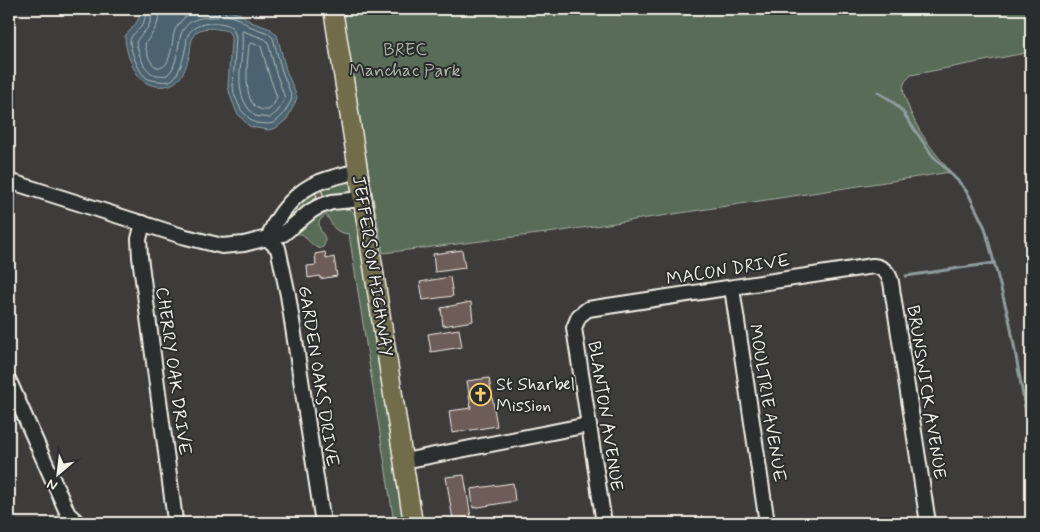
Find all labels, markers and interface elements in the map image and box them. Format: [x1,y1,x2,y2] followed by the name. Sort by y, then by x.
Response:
[349,38,461,83] park label: BREC Manchac Park
[346,174,398,358] street label: JEFFERSON HIGHWAY
[665,248,792,292] street label: MACON DRIVE
[292,284,344,469] street label: GARDEN OAKS DRIVE
[149,285,197,457] street label: CHERRY OAK DRIVE
[900,304,952,481] street label: BRUNSWICK AVENUE
[743,322,791,484] street label: MOULTRIE AVENUE
[581,339,629,493] street label: BLANTON AVENUE
[496,373,575,418] place label: St Sharbel Mission
[468,382,492,406] church icon: St Sharbel Mission
[32,450,82,500] north arrow
[44,474,61,495] text: N

